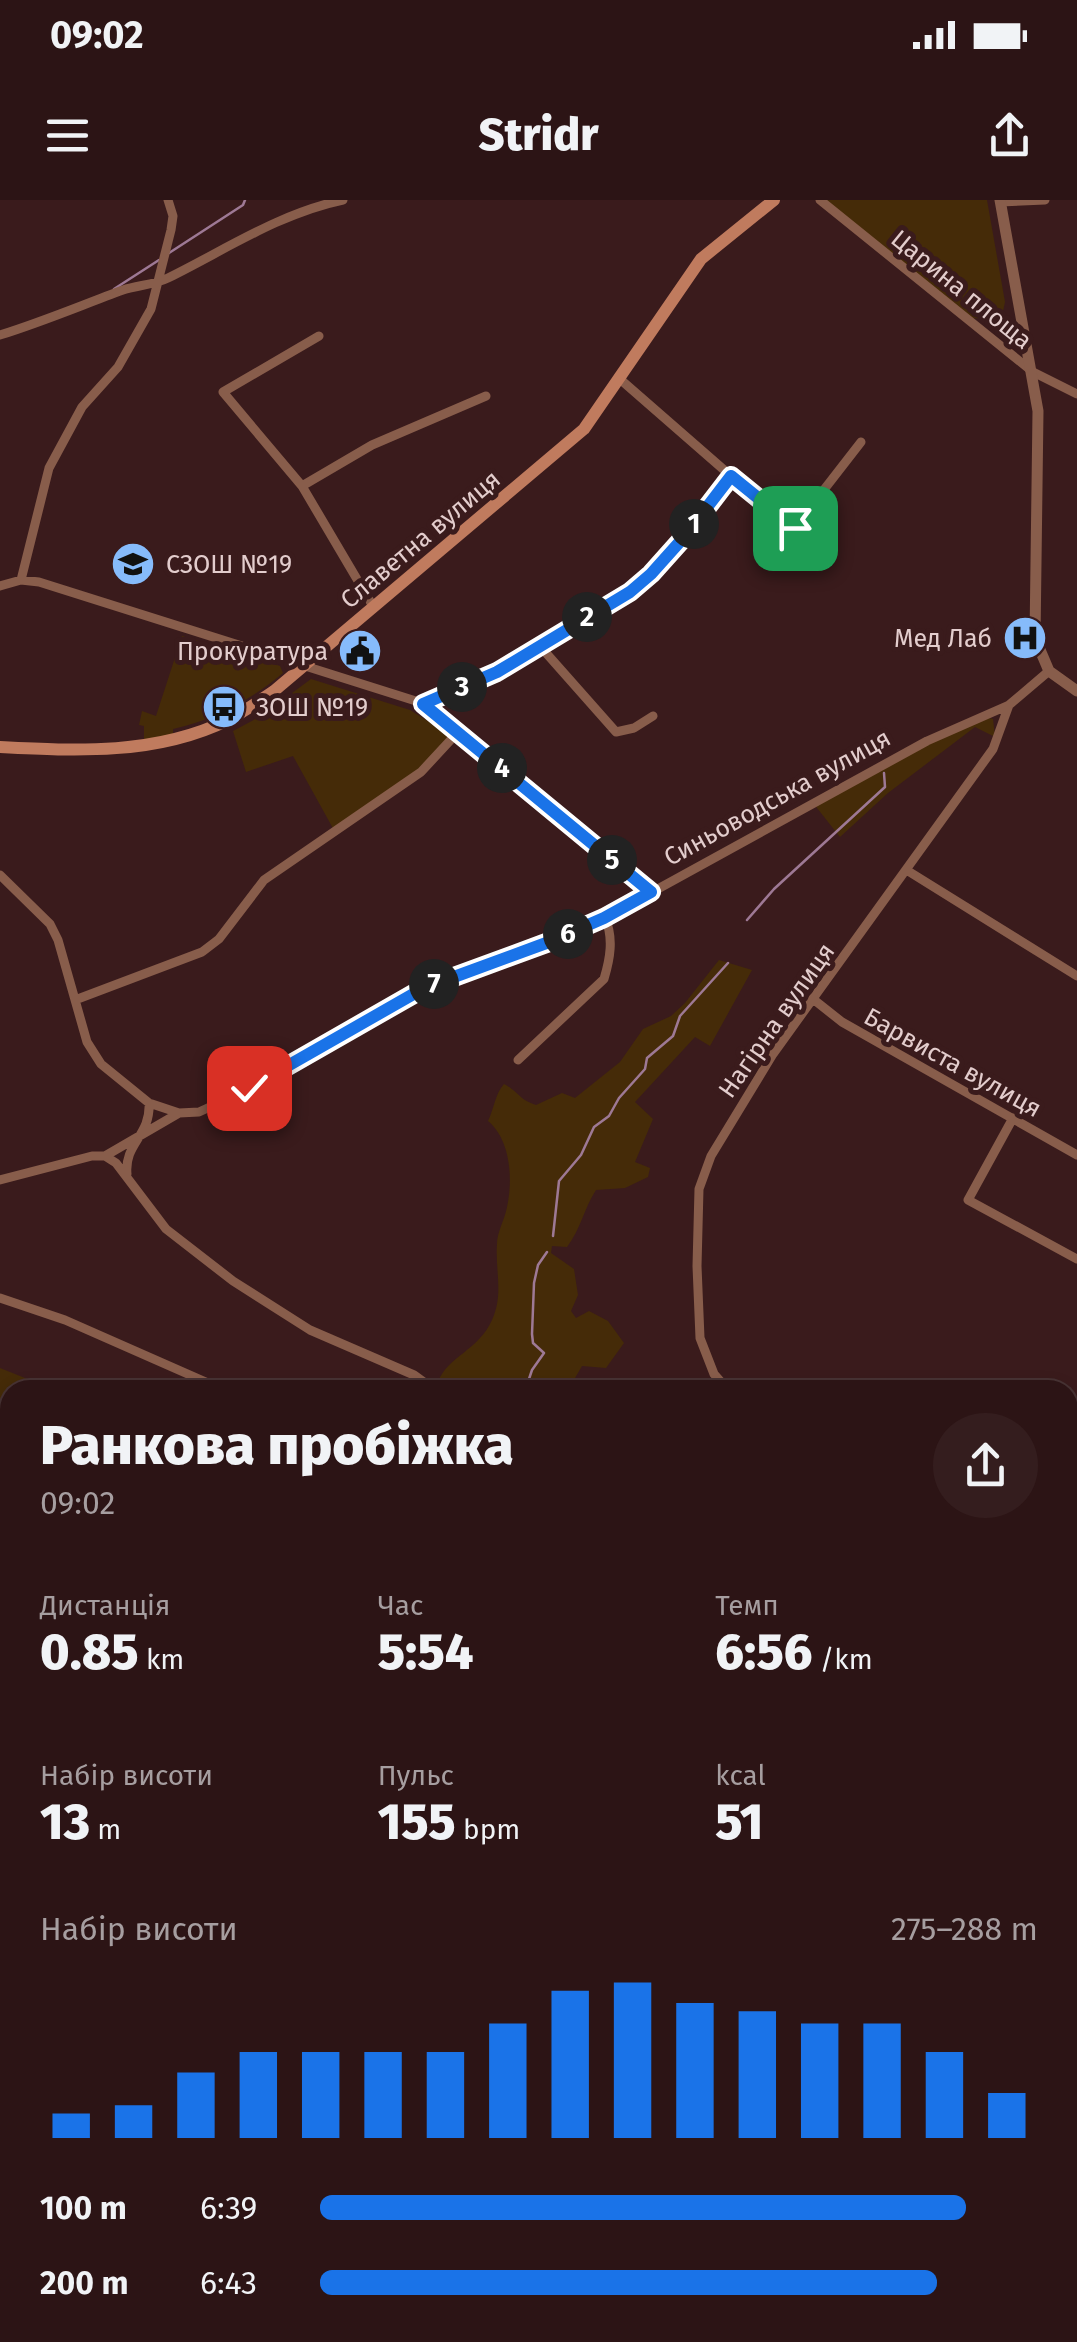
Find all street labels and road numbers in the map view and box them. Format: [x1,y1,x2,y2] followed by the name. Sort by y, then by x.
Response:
[885,224,1038,356] street label: Царина площа
[335,464,506,615] street label: Славетна вулиця
[659,723,896,873] street label: Синьоводська вулиця
[712,937,841,1104] street label: Нагірна вулиця
[859,1002,1046,1124] street label: Барвиста вулиця

